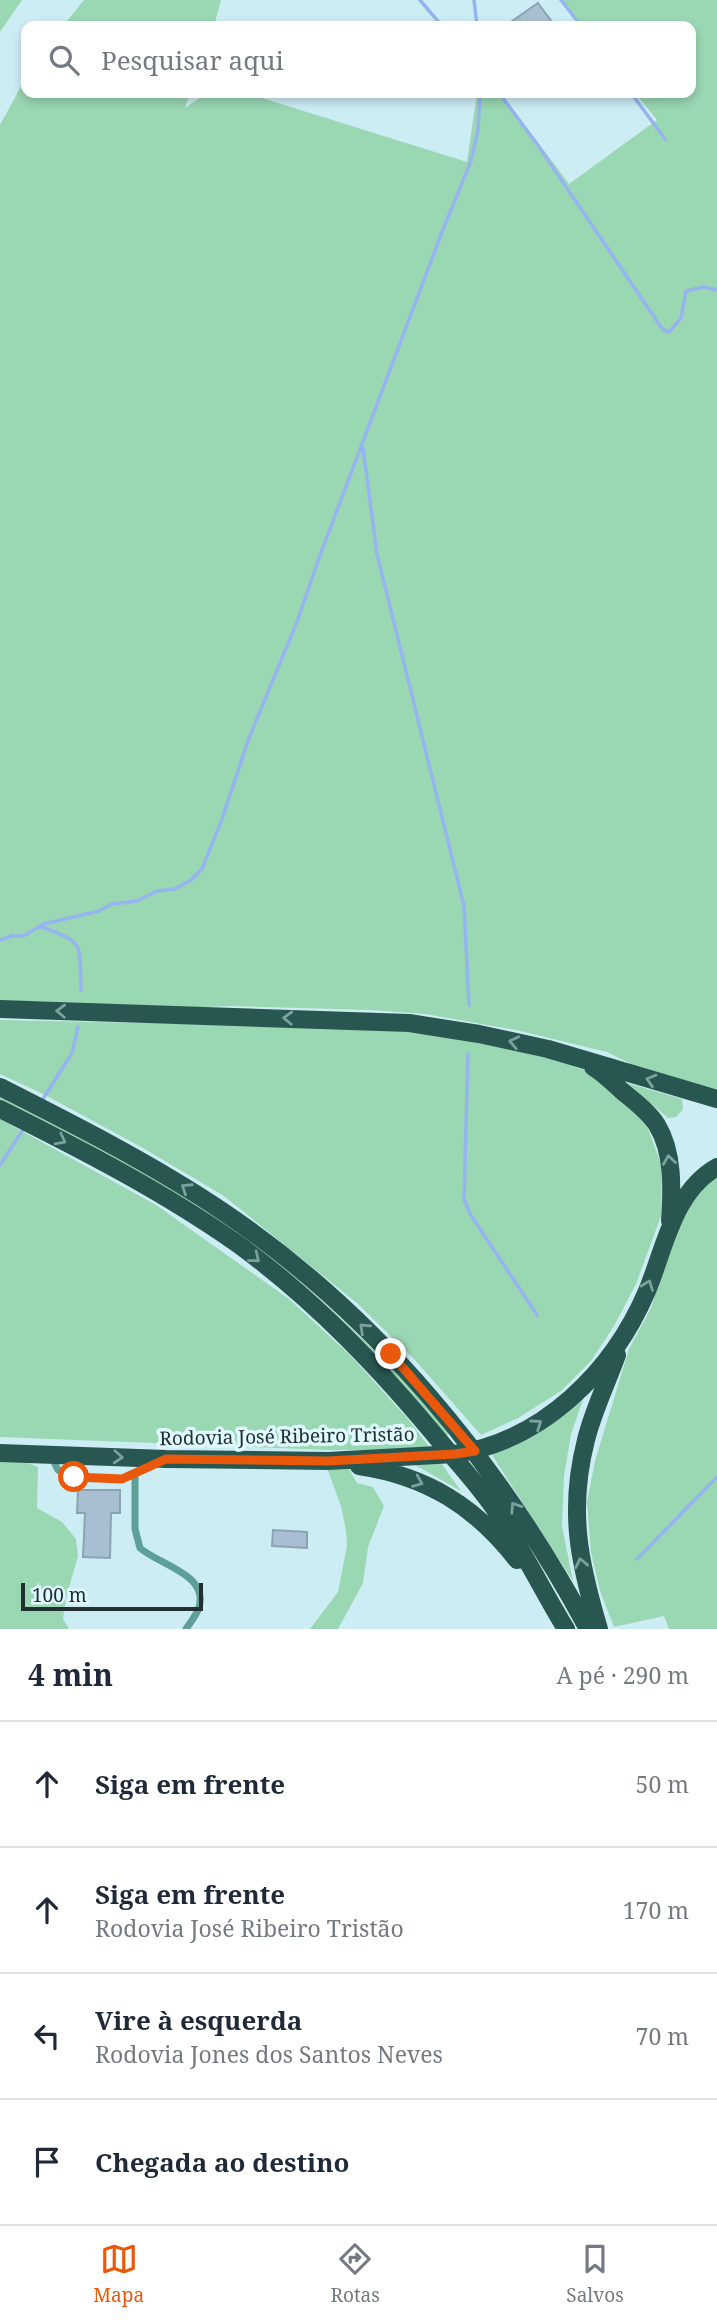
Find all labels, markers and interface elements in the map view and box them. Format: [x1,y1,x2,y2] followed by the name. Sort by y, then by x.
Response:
[21,21,696,98] search box
[45,41,83,79] icon: search
[101,42,284,78] text: Pesquisar aqui
[55,1003,66,1019] one-way arrow
[283,1011,294,1026] one-way arrow
[508,1035,520,1050] one-way arrow
[646,1074,658,1089] one-way arrow
[53,1132,66,1145] one-way arrow
[661,1154,676,1166] one-way arrow
[180,1183,193,1196] one-way arrow
[246,1250,259,1262] one-way arrow
[640,1280,654,1292] one-way arrow
[359,1324,372,1336] one-way arrow
[375,1338,406,1369] route end
[529,1420,542,1432] one-way arrow
[159,1421,415,1451] street label: Rodovia José Ribeiro Tristão
[113,1449,124,1464] one-way arrow
[58,1461,89,1492] route start
[411,1474,423,1488] one-way arrow
[510,1502,523,1515] one-way arrow
[575,1557,590,1569] one-way arrow
[21,1580,203,1612] scale bar
[32,1582,87,1608] text: 100 m
[28,1654,113,1695] text: 4 min
[556,1659,689,1691] text: A pé · 290 m
[28,1765,66,1803] icon: ahead
[95,1766,285,1802] text: Siga em frente
[636,1768,689,1800] text: 50 m
[95,1876,285,1912] text: Siga em frente
[28,1891,66,1929] icon: ahead
[623,1894,689,1926] text: 170 m
[95,1912,404,1944] text: Rodovia José Ribeiro Tristão
[95,2002,302,2038] text: Vire à esquerda
[28,2017,66,2055] icon: left
[636,2020,689,2052] text: 70 m
[95,2038,443,2070] text: Rodovia Jones dos Santos Neves
[28,2143,66,2181] icon: arrive
[95,2144,350,2180] text: Chegada ao destino
[93,2240,144,2308] tab: Mapa
[331,2240,380,2308] tab: Rotas
[566,2240,624,2308] tab: Salvos

